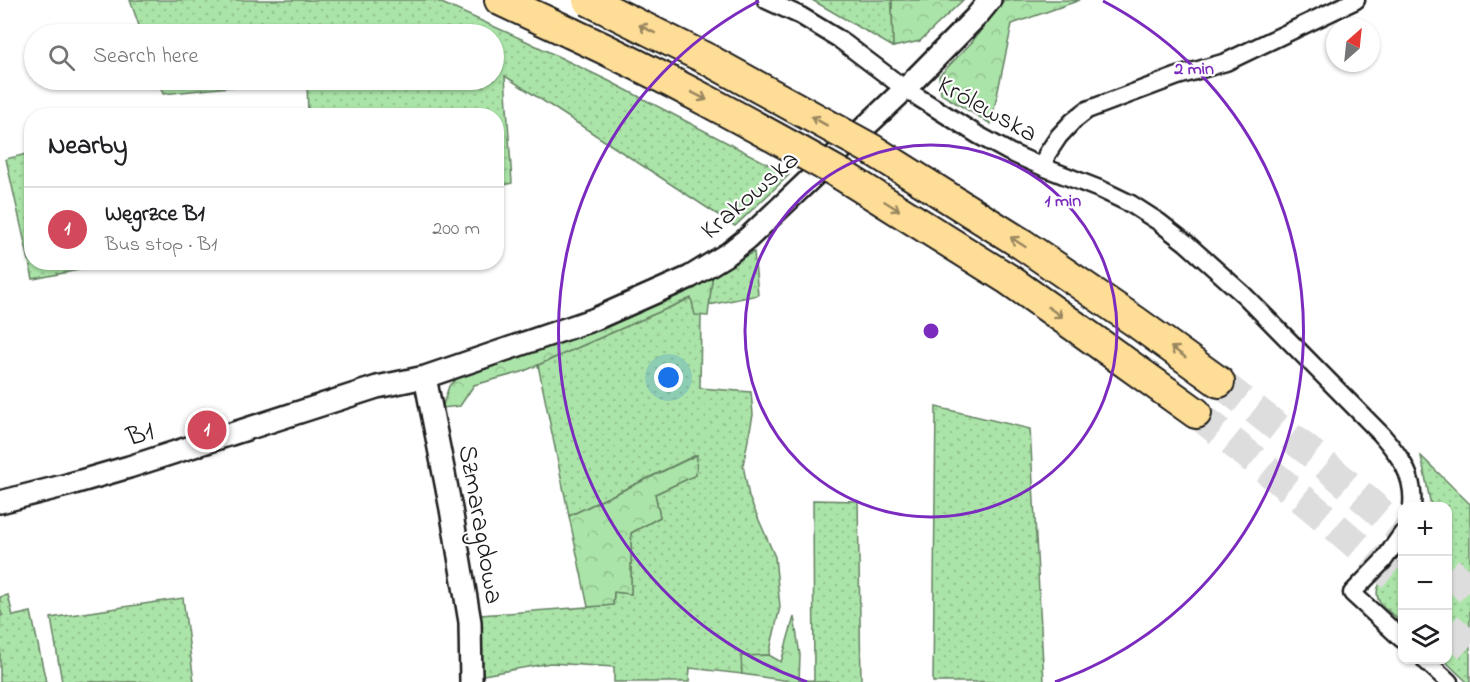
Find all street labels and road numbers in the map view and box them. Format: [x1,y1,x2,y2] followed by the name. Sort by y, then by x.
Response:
[930,67,1044,154] street label: Królewska
[693,142,809,250] street label: Krakowska
[121,413,160,458] street label: B1
[446,442,513,607] street label: Szmaragdowa

